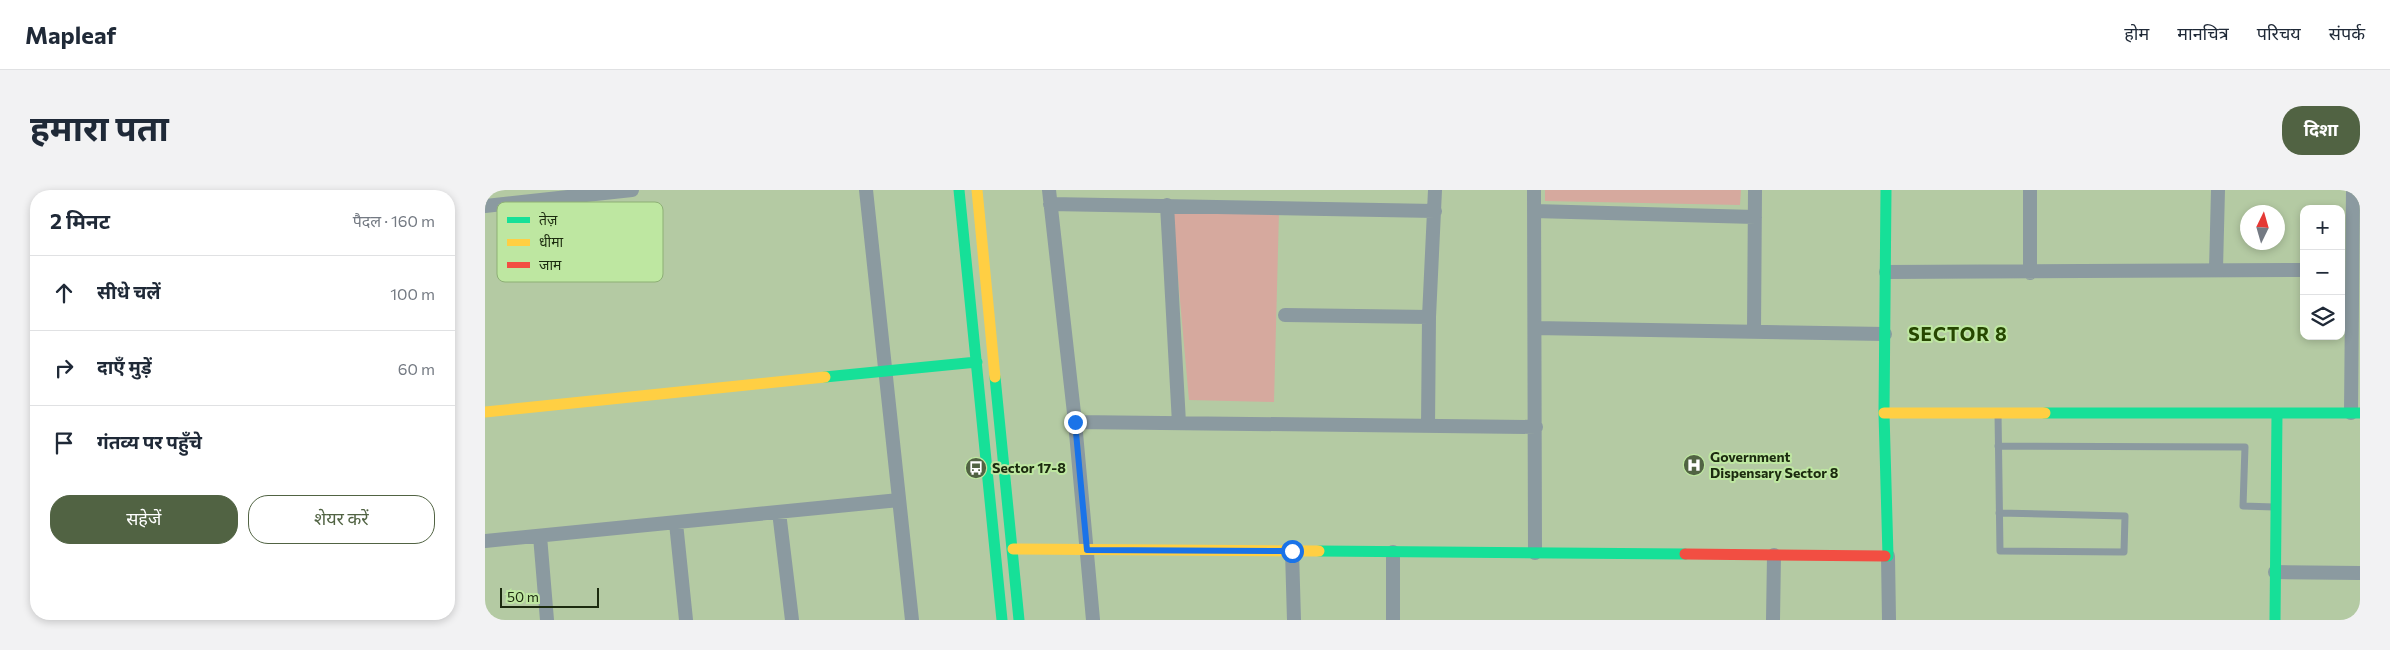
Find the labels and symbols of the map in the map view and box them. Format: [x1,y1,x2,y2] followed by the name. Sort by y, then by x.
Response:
[497,202,663,282] legend
[2240,205,2285,250] north arrow
[539,211,558,228] text: तेज़
[539,233,564,250] text: धीमा
[539,256,562,273] text: जाम
[1908,322,2008,345] district label: SECTOR 8
[1064,411,1087,434] route end
[1710,448,1839,481] place label: Government Dispensary Sector 8
[1682,453,1706,477] hospital icon: Government Dispensary Sector 8
[964,456,988,480] bus stop icon: Sector 17-8
[992,459,1066,476] place label: Sector 17-8
[1281,540,1304,563] route start
[500,585,599,608] scale bar

